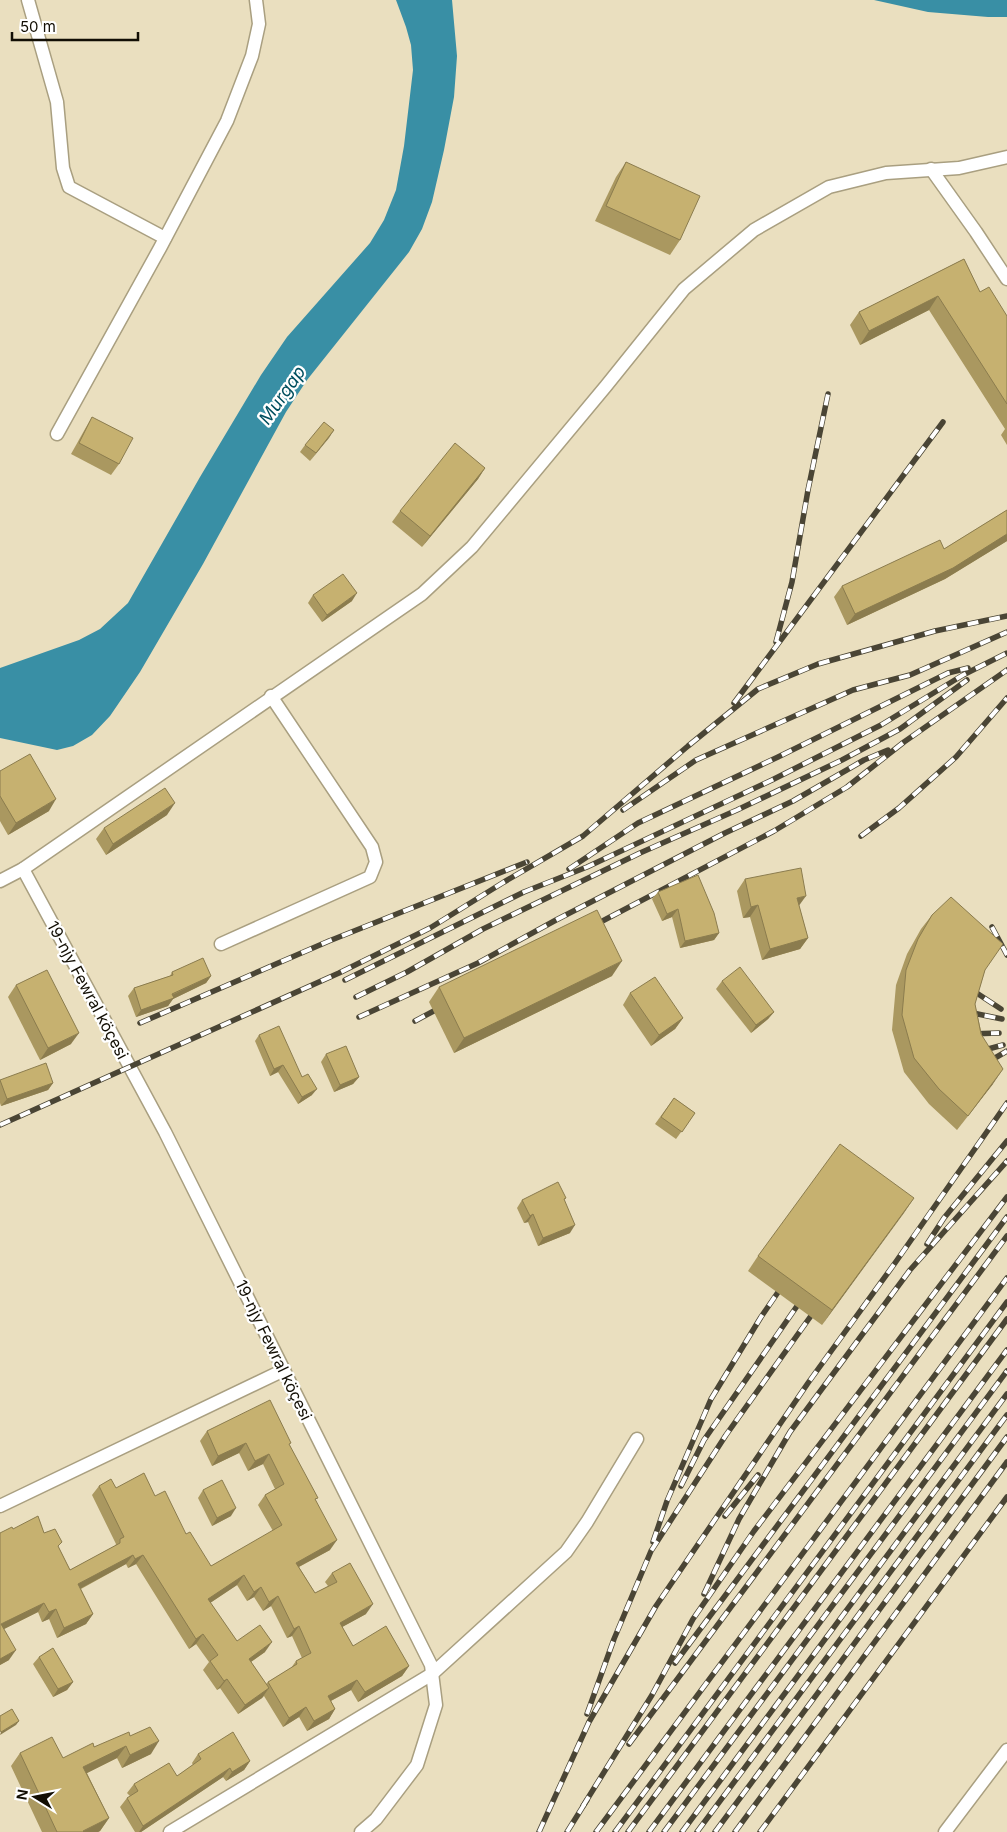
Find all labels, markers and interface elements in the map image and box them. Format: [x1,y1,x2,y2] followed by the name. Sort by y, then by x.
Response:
[12,10,139,42] scale bar
[20,17,56,36] text: 50 m
[254,362,310,428] water label: Murgap
[43,917,133,1063] street label: 19-njy Fewral köçesi
[231,1277,317,1423] street label: 19-njy Fewral köçesi
[10,1772,60,1822] north arrow
[12,1788,31,1801] text: N

